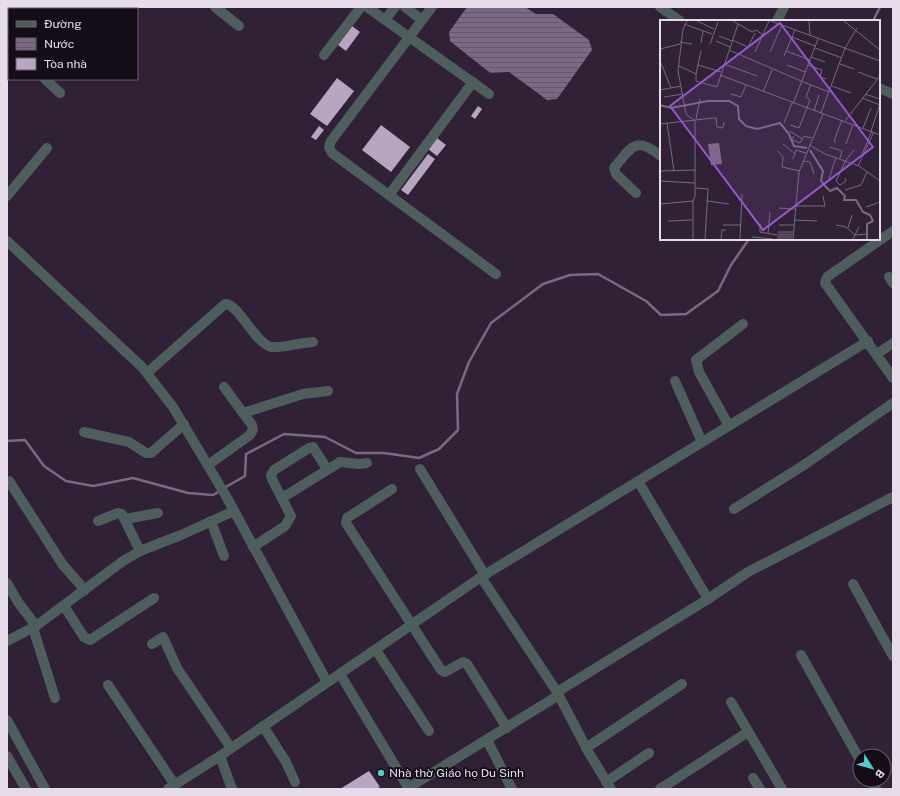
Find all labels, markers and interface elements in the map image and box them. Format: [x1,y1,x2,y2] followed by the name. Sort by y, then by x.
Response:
[8,8,138,80] legend
[44,17,82,31] text: Đường
[660,20,880,240] inset map
[44,37,74,51] text: Nước
[44,57,87,71] text: Tòa nhà
[852,748,892,788] north arrow
[389,766,524,780] place label: Nhà thờ Giáo họ Du Sinh
[873,767,887,781] text: B
[376,768,386,778] marker: Nhà thờ Giáo họ Du Sinh

